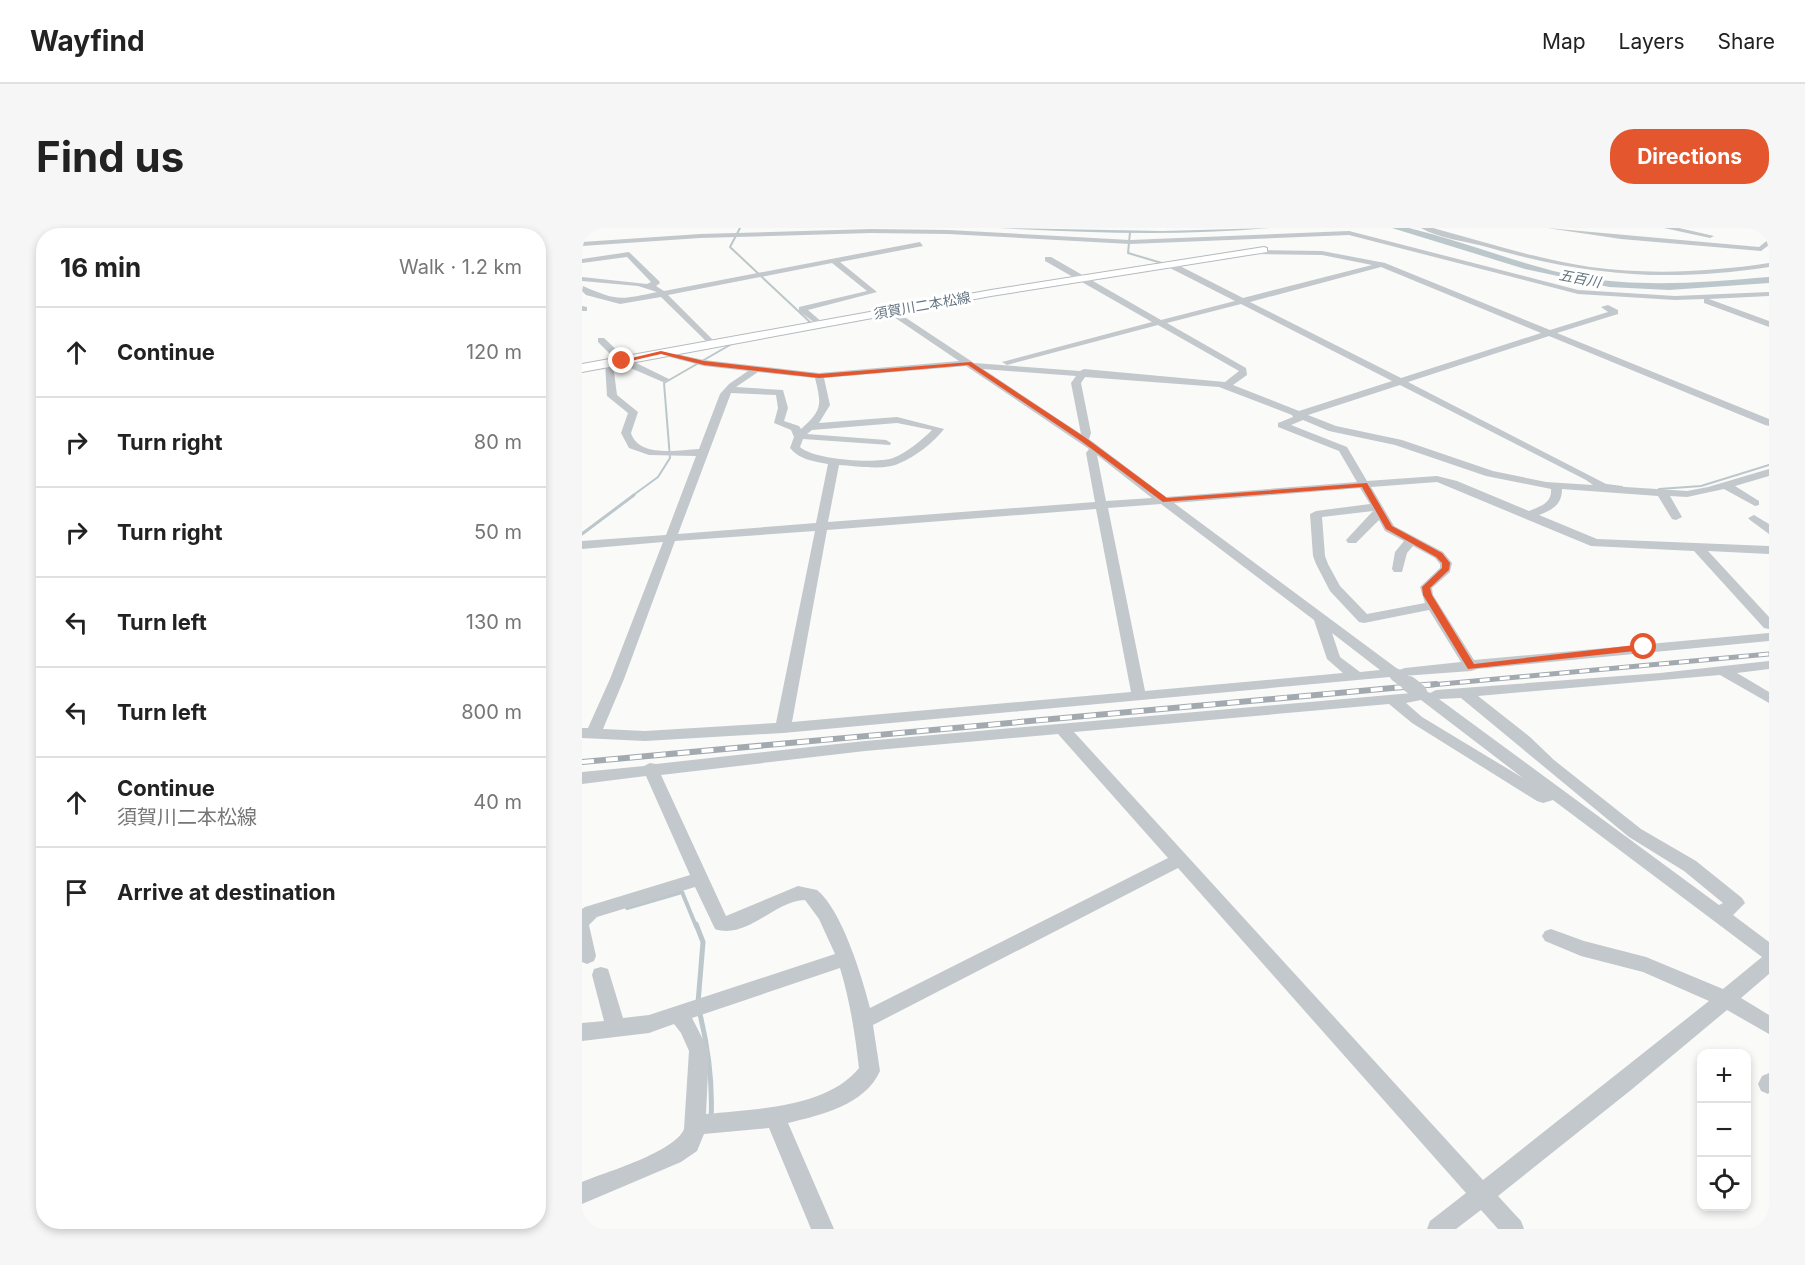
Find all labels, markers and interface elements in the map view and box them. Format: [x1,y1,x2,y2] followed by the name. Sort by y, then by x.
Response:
[30,24,145,58] text: Wayfind
[1542,29,1586,54] text: Map
[1619,29,1685,54] text: Layers
[1718,29,1775,54] text: Share
[1610,129,1769,184] button: Directions
[36,131,184,182] text: Find us
[60,252,141,283] text: 16 min
[399,255,522,279] text: Walk · 1.2 km
[1558,266,1604,291] water label: 五百川
[872,288,972,322] street label: 須賀川二本松線
[60,336,93,369] icon: ahead
[117,339,215,365] text: Continue
[466,340,522,364] text: 120 m
[608,347,634,373] route end
[60,426,93,459] icon: right
[117,429,223,455] text: Turn right
[474,430,522,454] text: 80 m
[60,516,93,549] icon: right
[117,519,223,545] text: Turn right
[474,520,522,544] text: 50 m
[60,606,93,639] icon: left
[117,609,207,635] text: Turn left
[466,610,522,634] text: 130 m
[1630,633,1656,659] route start
[60,696,93,729] icon: left
[117,699,207,725] text: Turn left
[461,700,522,724] text: 800 m
[117,775,215,801] text: Continue
[60,786,93,819] icon: ahead
[473,790,522,814] text: 40 m
[117,805,257,829] text: 須賀川二本松線
[60,876,93,909] icon: arrive
[117,879,336,905] text: Arrive at destination
[1697,1049,1751,1211] map controls
[1697,1049,1751,1103] button: +
[1697,1103,1751,1157] button: −
[1697,1157,1751,1211] button: locate

